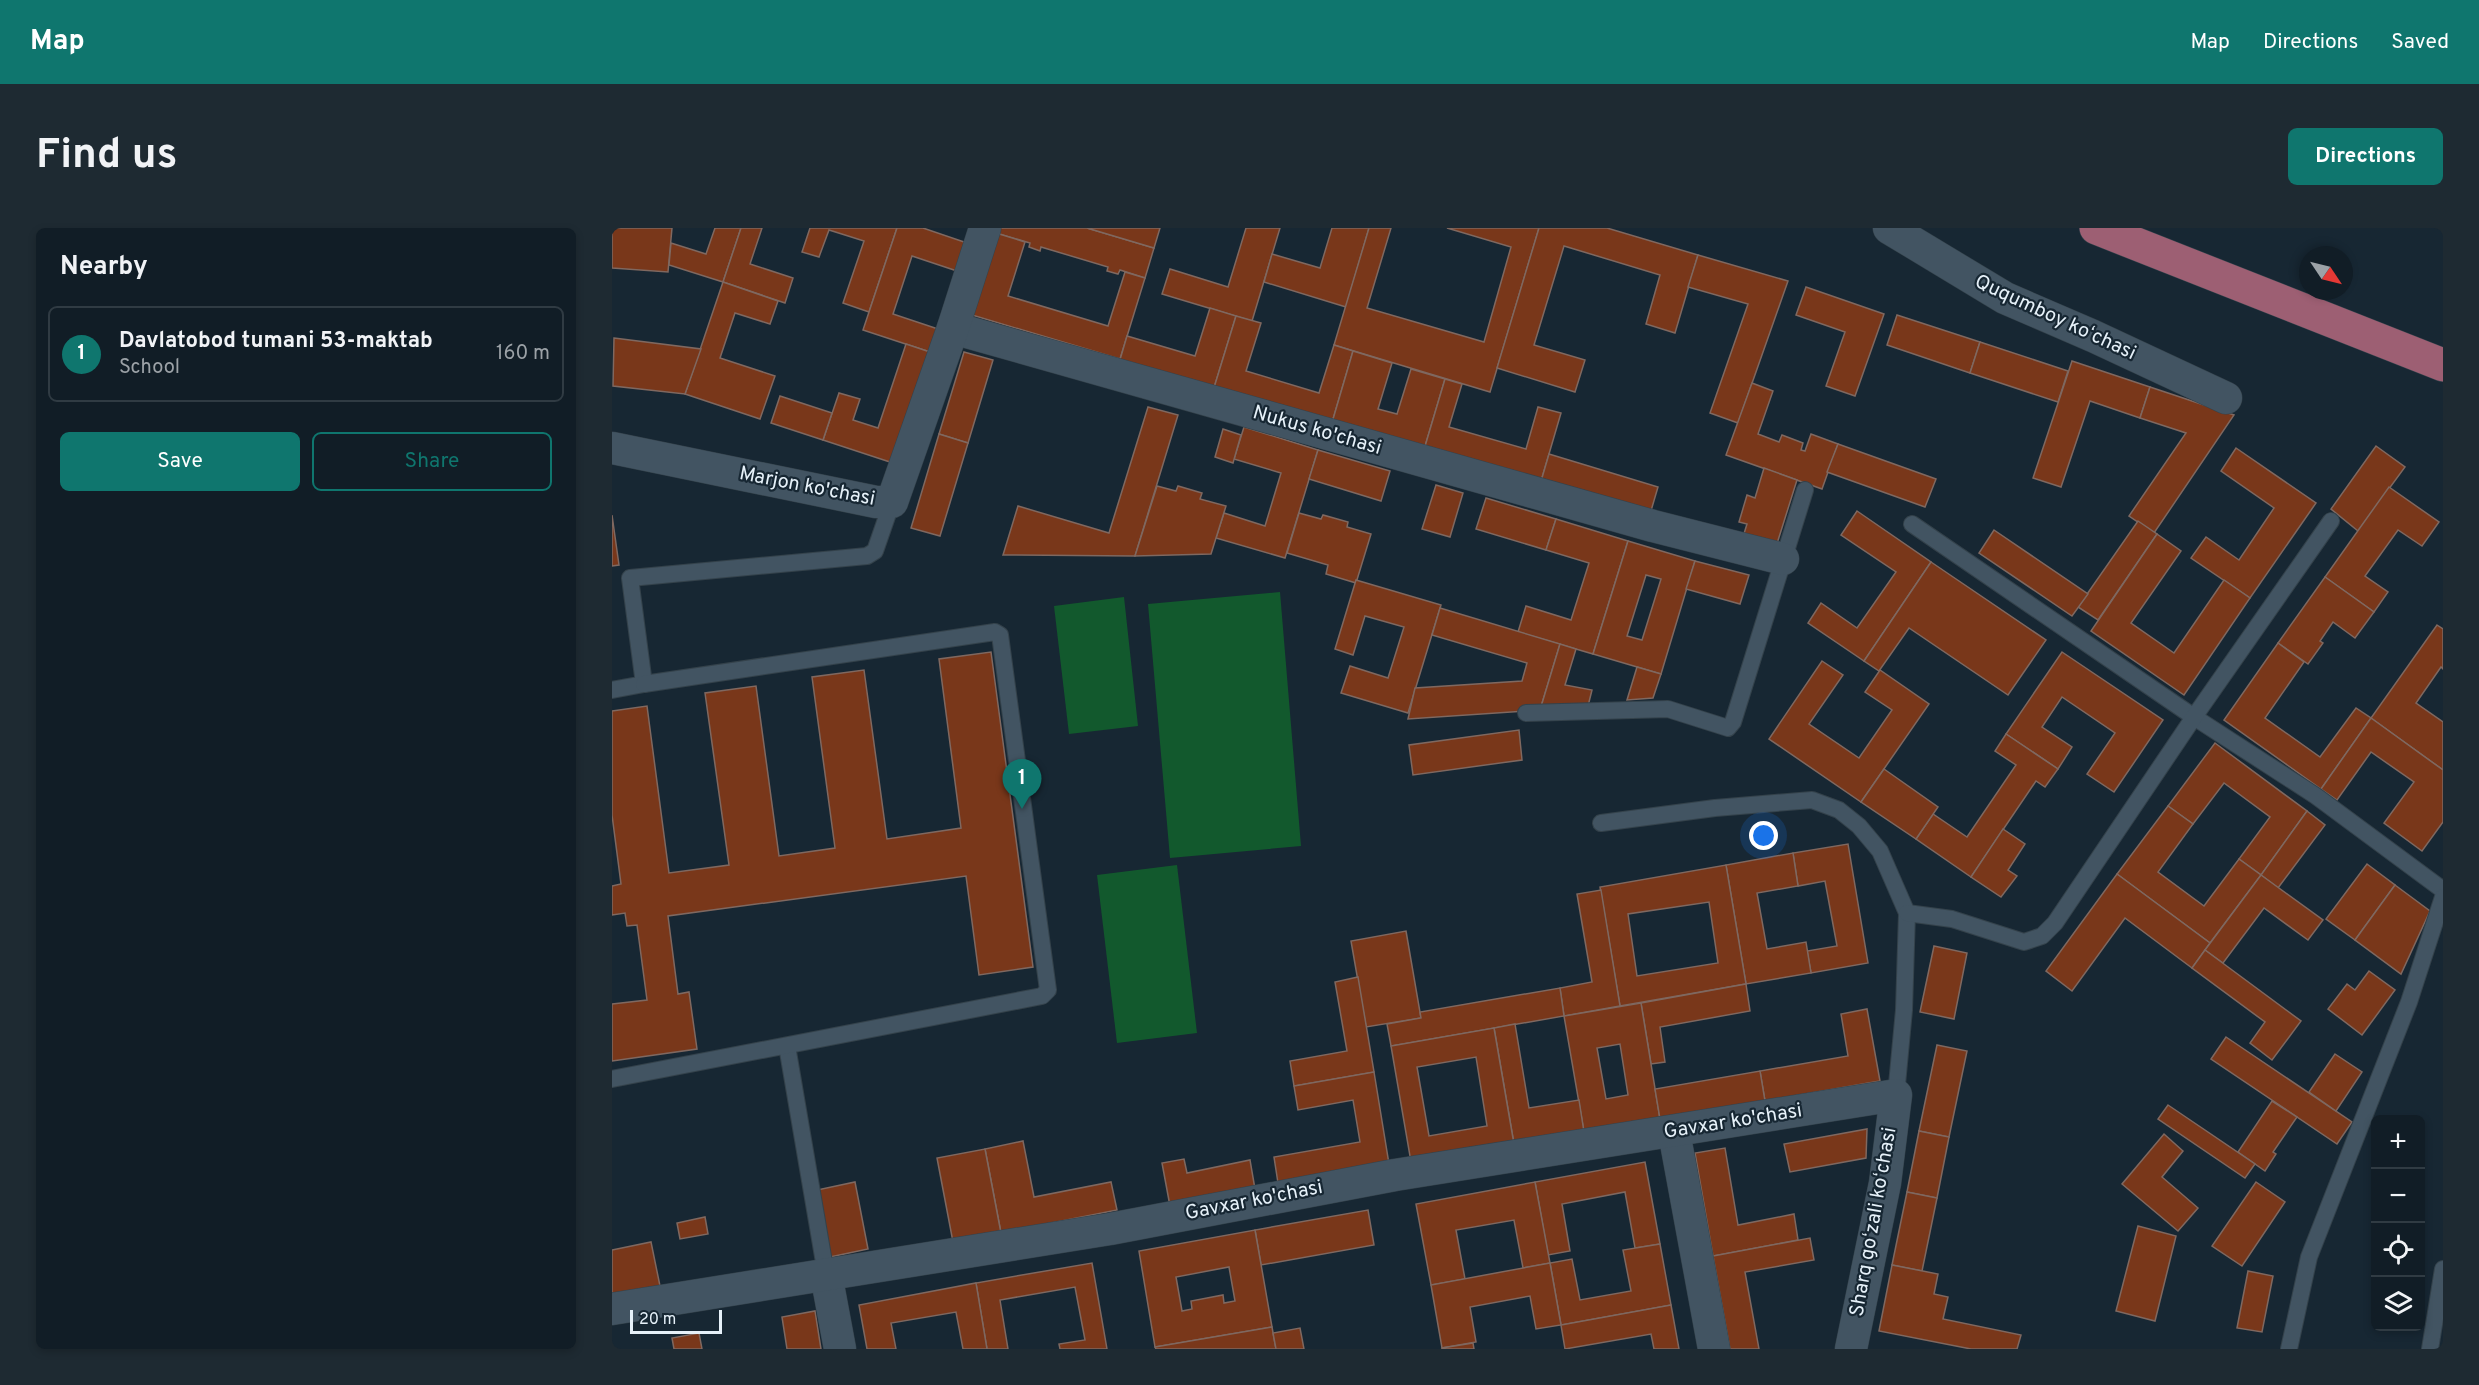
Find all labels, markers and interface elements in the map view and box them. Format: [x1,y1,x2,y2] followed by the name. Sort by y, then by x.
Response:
[30,24,85,60] text: Map
[2190,29,2230,56] text: Map
[2263,29,2358,56] text: Directions
[2391,29,2449,56] text: Saved
[2288,128,2443,185] button: Directions
[36,130,177,183] text: Find us
[2299,246,2353,300] north arrow
[60,251,148,284] text: Nearby
[1970,269,2140,367] street label: Ququmboy koʻchasi
[119,328,433,355] text: Davlatobod tumani 53-maktab
[78,341,86,367] text: 1
[496,341,550,367] text: 160 m
[119,355,180,381] text: School
[1250,400,1384,462] street label: Nukus ko'chasi
[60,432,300,491] button: Save
[312,432,552,491] button: Share
[737,461,877,513] street label: Marjon ko'chasi
[1002,760,1042,809] pin: 1
[1749,821,1778,850] your location
[1662,1098,1804,1146] street label: Gavxar ko'chasi
[2371,1115,2425,1331] map controls
[2371,1115,2425,1169] button: +
[1845,1125,1903,1319] street label: Sharq goʻzali koʻchasi
[2371,1169,2425,1223] button: −
[1183,1175,1325,1227] street label: Gavxar ko'chasi
[2371,1223,2425,1277] button: locate
[2371,1277,2425,1331] button: layers
[630,1307,722,1334] scale bar
[639,1310,676,1330] text: 20 m

